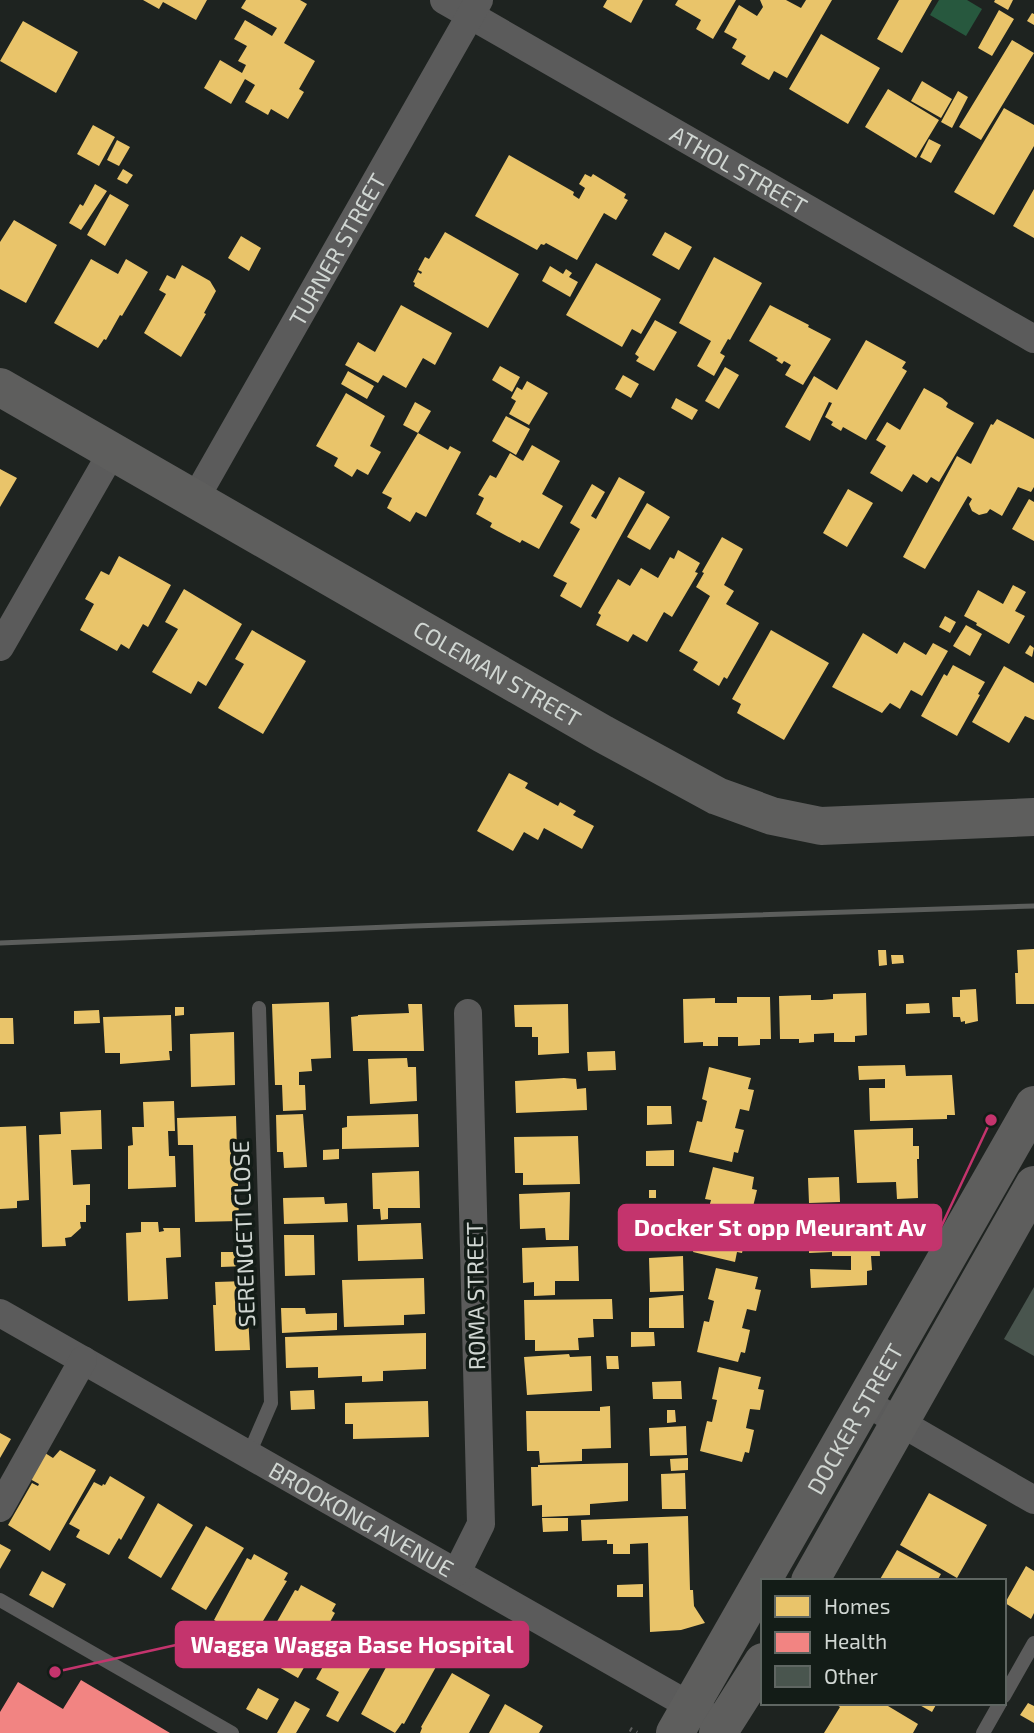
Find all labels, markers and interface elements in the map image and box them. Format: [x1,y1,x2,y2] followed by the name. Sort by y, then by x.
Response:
[665,119,812,220] street label: ATHOL STREET
[282,168,391,331] street label: TURNER STREET
[409,614,586,732] street label: COLEMAN STREET
[226,1140,260,1328] street label: SERENGETI CLOSE
[619,1205,941,1250] callout: Docker St opp Meurant Av
[634,1212,927,1241] text: Docker St opp Meurant Av
[460,1222,490,1370] street label: ROMA STREET
[801,1338,909,1499] street label: DOCKER STREET
[264,1455,459,1582] street label: BROOKONG AVENUE
[761,1579,1006,1705] legend
[824,1593,890,1618] text: Homes
[176,1622,528,1667] callout: Wagga Wagga Base Hospital
[824,1628,887,1653] text: Health
[190,1629,514,1658] text: Wagga Wagga Base Hospital
[824,1663,879,1688] text: Other

